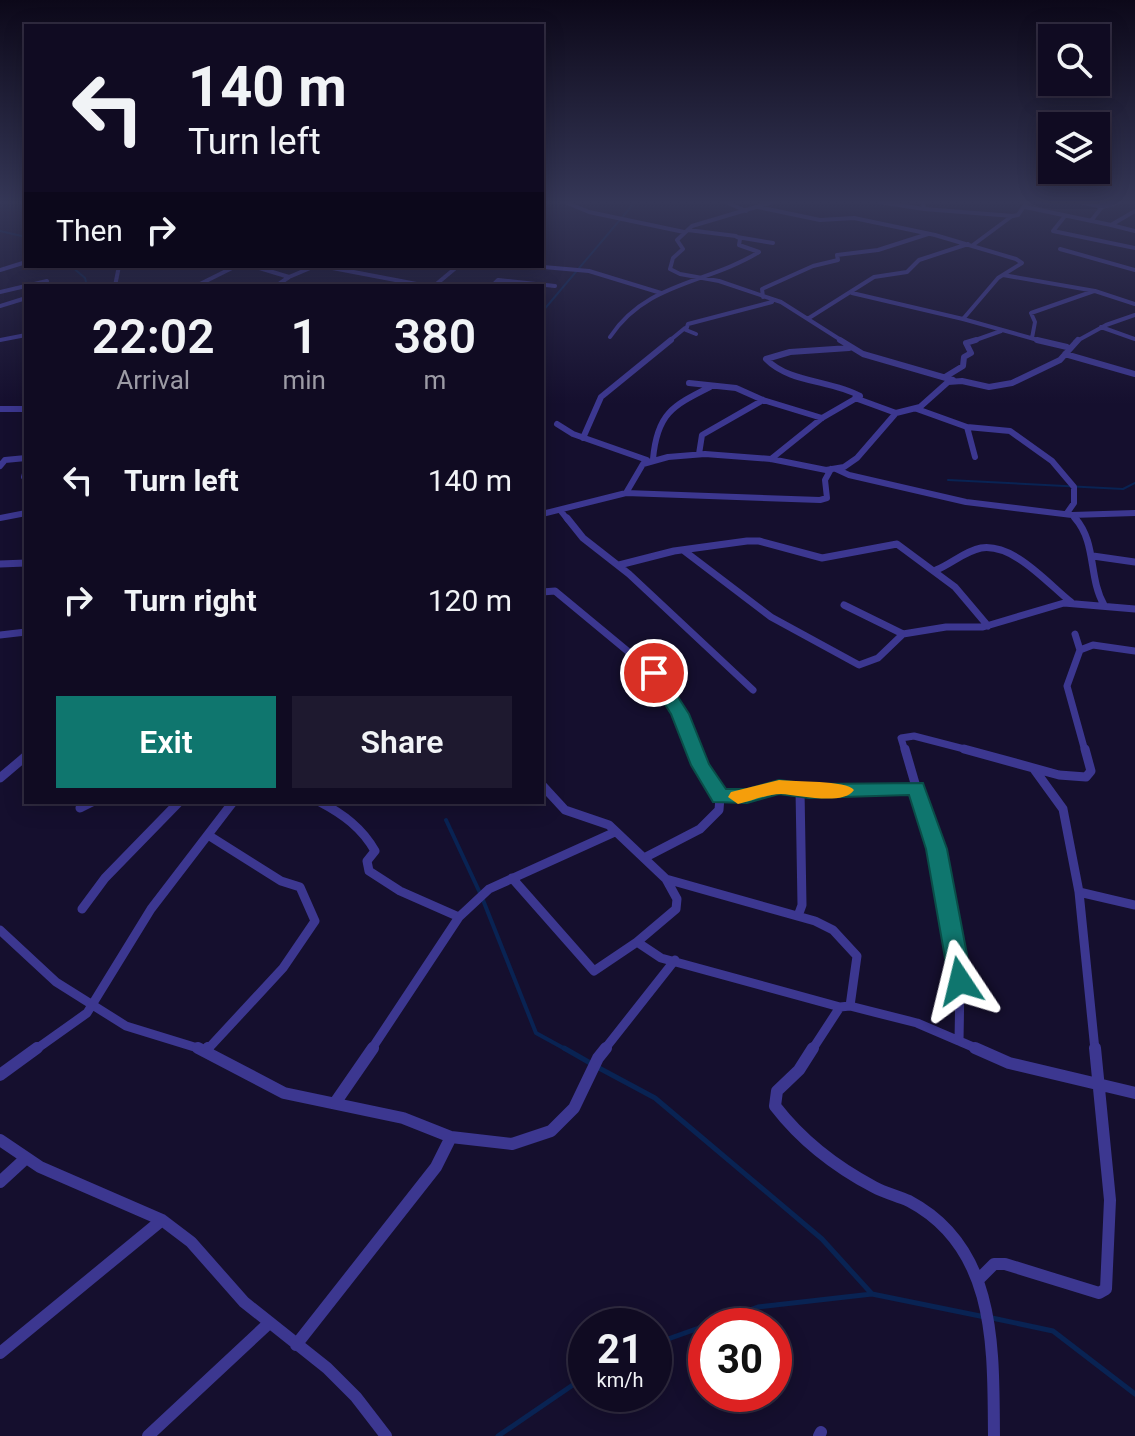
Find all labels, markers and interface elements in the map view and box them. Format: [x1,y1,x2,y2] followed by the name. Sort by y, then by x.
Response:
[1038,24,1110,184] map controls
[1038,24,1110,96] button: search
[188,54,347,120] text: 140 m
[56,56,160,160] icon: left
[1038,112,1110,184] button: layers
[188,121,321,163] text: Turn left
[139,208,183,252] icon: right
[56,213,123,248] text: Then
[92,308,215,365] text: 22:02
[291,308,318,365] text: 1
[394,308,476,365] text: 380
[116,365,190,395] text: Arrival
[282,365,326,395] text: min
[424,365,446,395] text: m
[56,458,100,502] icon: left
[124,463,239,498] text: Turn left
[428,463,512,498] text: 140 m
[56,578,100,622] icon: right
[124,583,257,618] text: Turn right
[428,583,512,618] text: 120 m
[620,639,688,707] pin
[632,651,676,695] icon: arrive
[56,696,276,788] button: Exit
[292,696,512,788] button: Share
[918,939,1002,1023] position arrow
[688,1308,792,1412] speed limit sign: 30
[597,1326,643,1373] text: 21
[597,1368,643,1392] text: km/h

